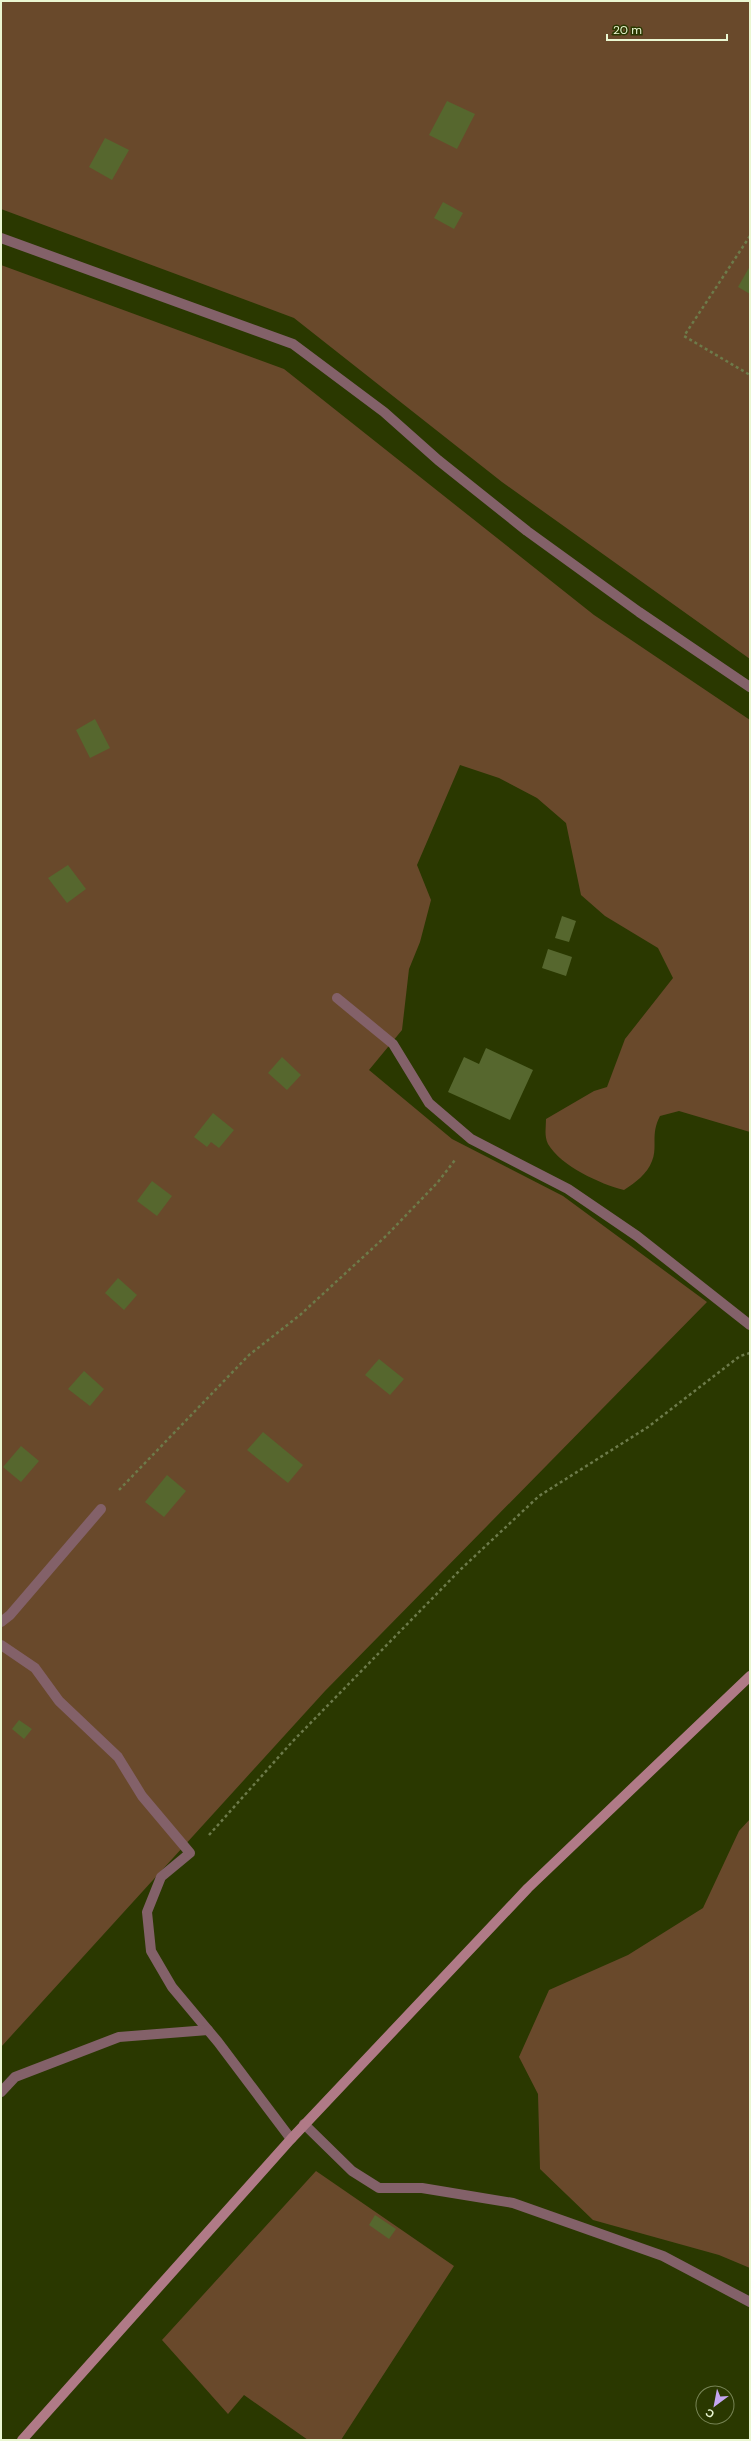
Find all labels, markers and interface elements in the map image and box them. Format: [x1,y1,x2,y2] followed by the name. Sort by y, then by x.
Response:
[607,16,727,42] scale bar
[613,22,642,38] text: 20 m
[695,2385,735,2425] north arrow
[703,2405,717,2422] text: С

